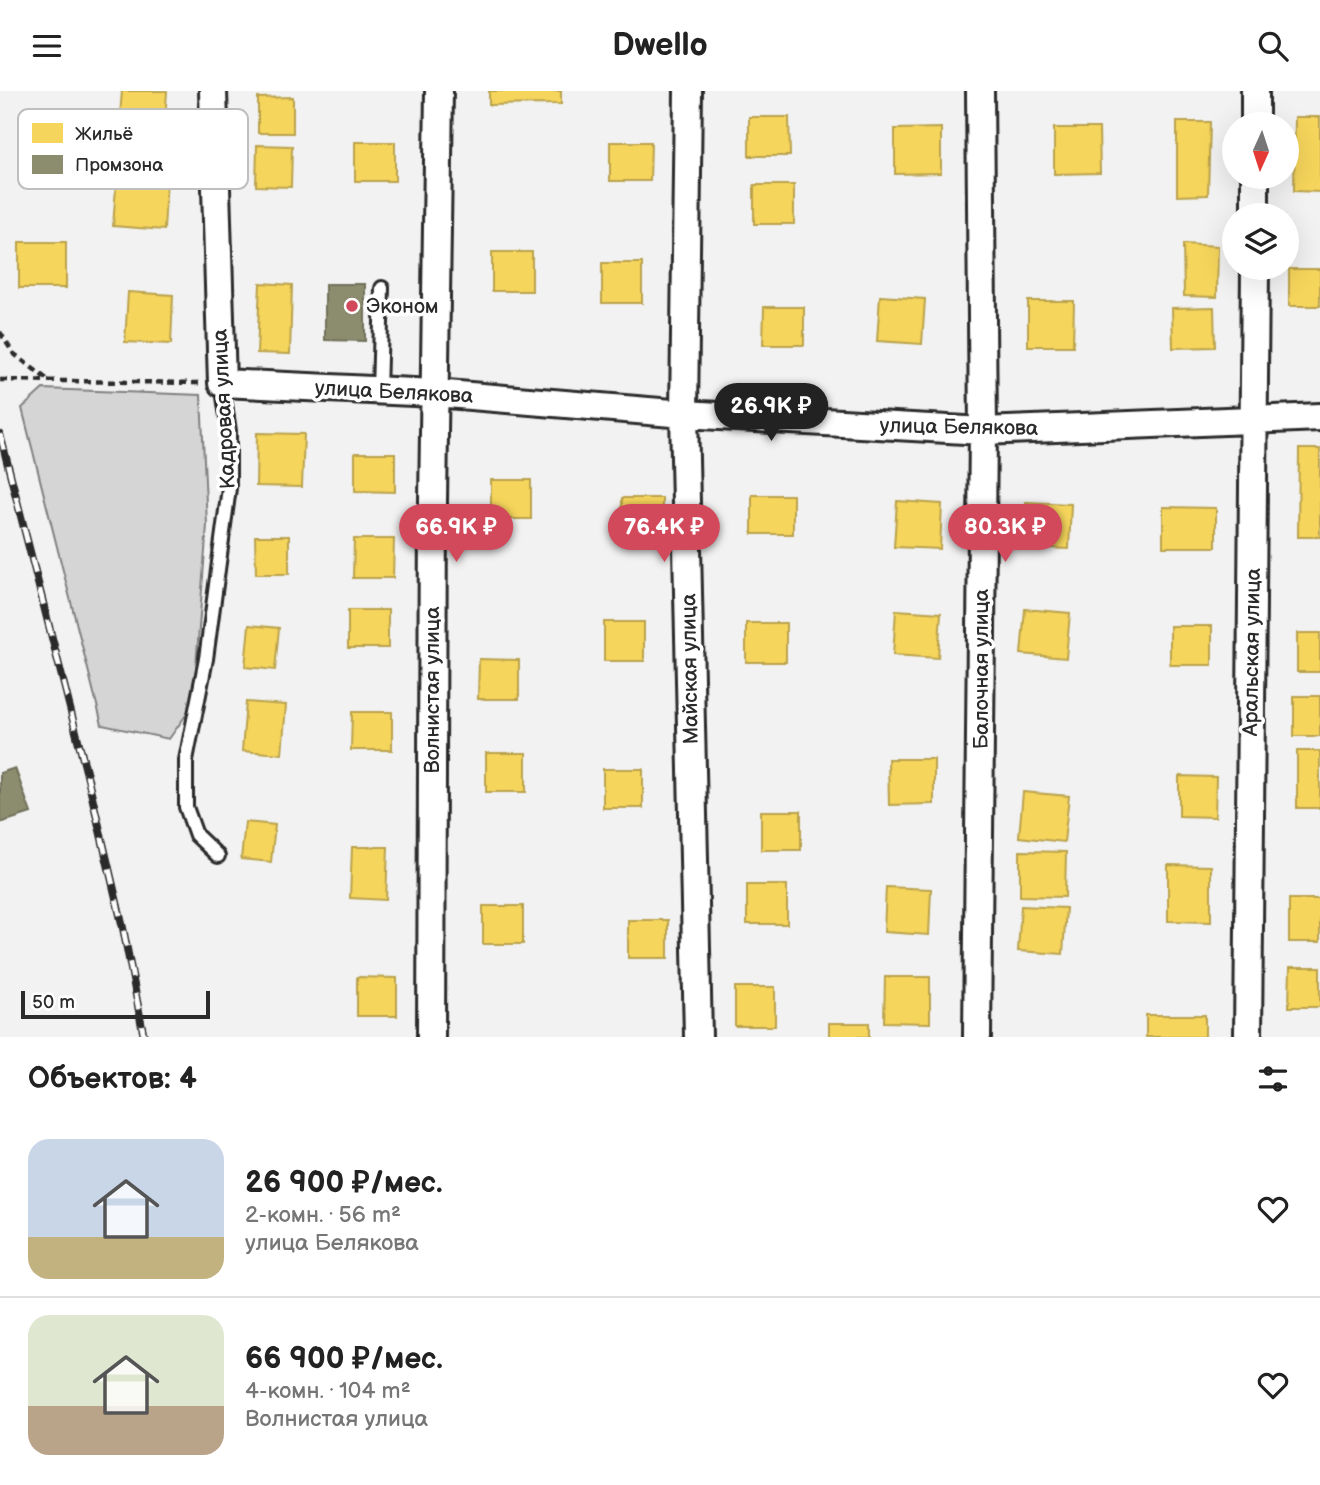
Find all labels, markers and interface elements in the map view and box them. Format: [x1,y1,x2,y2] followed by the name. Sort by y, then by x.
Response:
[612,26,708,65] text: Dwello
[28,27,66,65] icon: menu
[1254,27,1292,65] icon: search
[18,109,248,189] legend
[1222,112,1298,189] north arrow
[1222,112,1299,280] map controls
[75,123,133,146] text: Жильё
[75,154,163,177] text: Промзона
[1222,203,1299,280] button: layers
[366,294,439,319] place label: Эконом
[344,298,360,314] marker: Эконом
[207,328,241,490] street label: Кадровая улица
[314,375,475,409] street label: улица Белякова
[706,383,836,443] pin: 26.9K ₽
[730,392,812,420] text: 26.9K ₽
[879,413,1039,441] street label: улица Белякова
[391,505,521,564] pin: 66.9K ₽
[599,505,729,564] pin: 76.4K ₽
[940,505,1070,564] pin: 80.3K ₽
[415,513,497,541] text: 66.9K ₽
[624,513,704,541] text: 76.4K ₽
[964,513,1046,541] text: 80.3K ₽
[1238,567,1266,737] street label: Аральская улица
[969,588,994,749] street label: Балочная улица
[676,593,704,745] street label: Майская улица
[420,606,445,774] street label: Волнистая улица
[21,988,210,1020] scale bar
[32,991,75,1014] text: 50 m
[1254,1060,1292,1098] icon: filters
[28,1061,197,1097] text: Объектов: 4
[245,1165,443,1201] text: 26 900 ₽/мес.
[84,1167,168,1251] icon: home
[1254,1190,1292,1228] icon: heart
[245,1201,401,1229] text: 2-комн. · 56 m²
[245,1229,419,1257] text: улица Белякова
[245,1341,443,1377] text: 66 900 ₽/мес.
[84,1343,168,1427] icon: home
[1254,1366,1292,1404] icon: heart
[245,1377,411,1405] text: 4-комн. · 104 m²
[245,1405,428,1433] text: Волнистая улица

